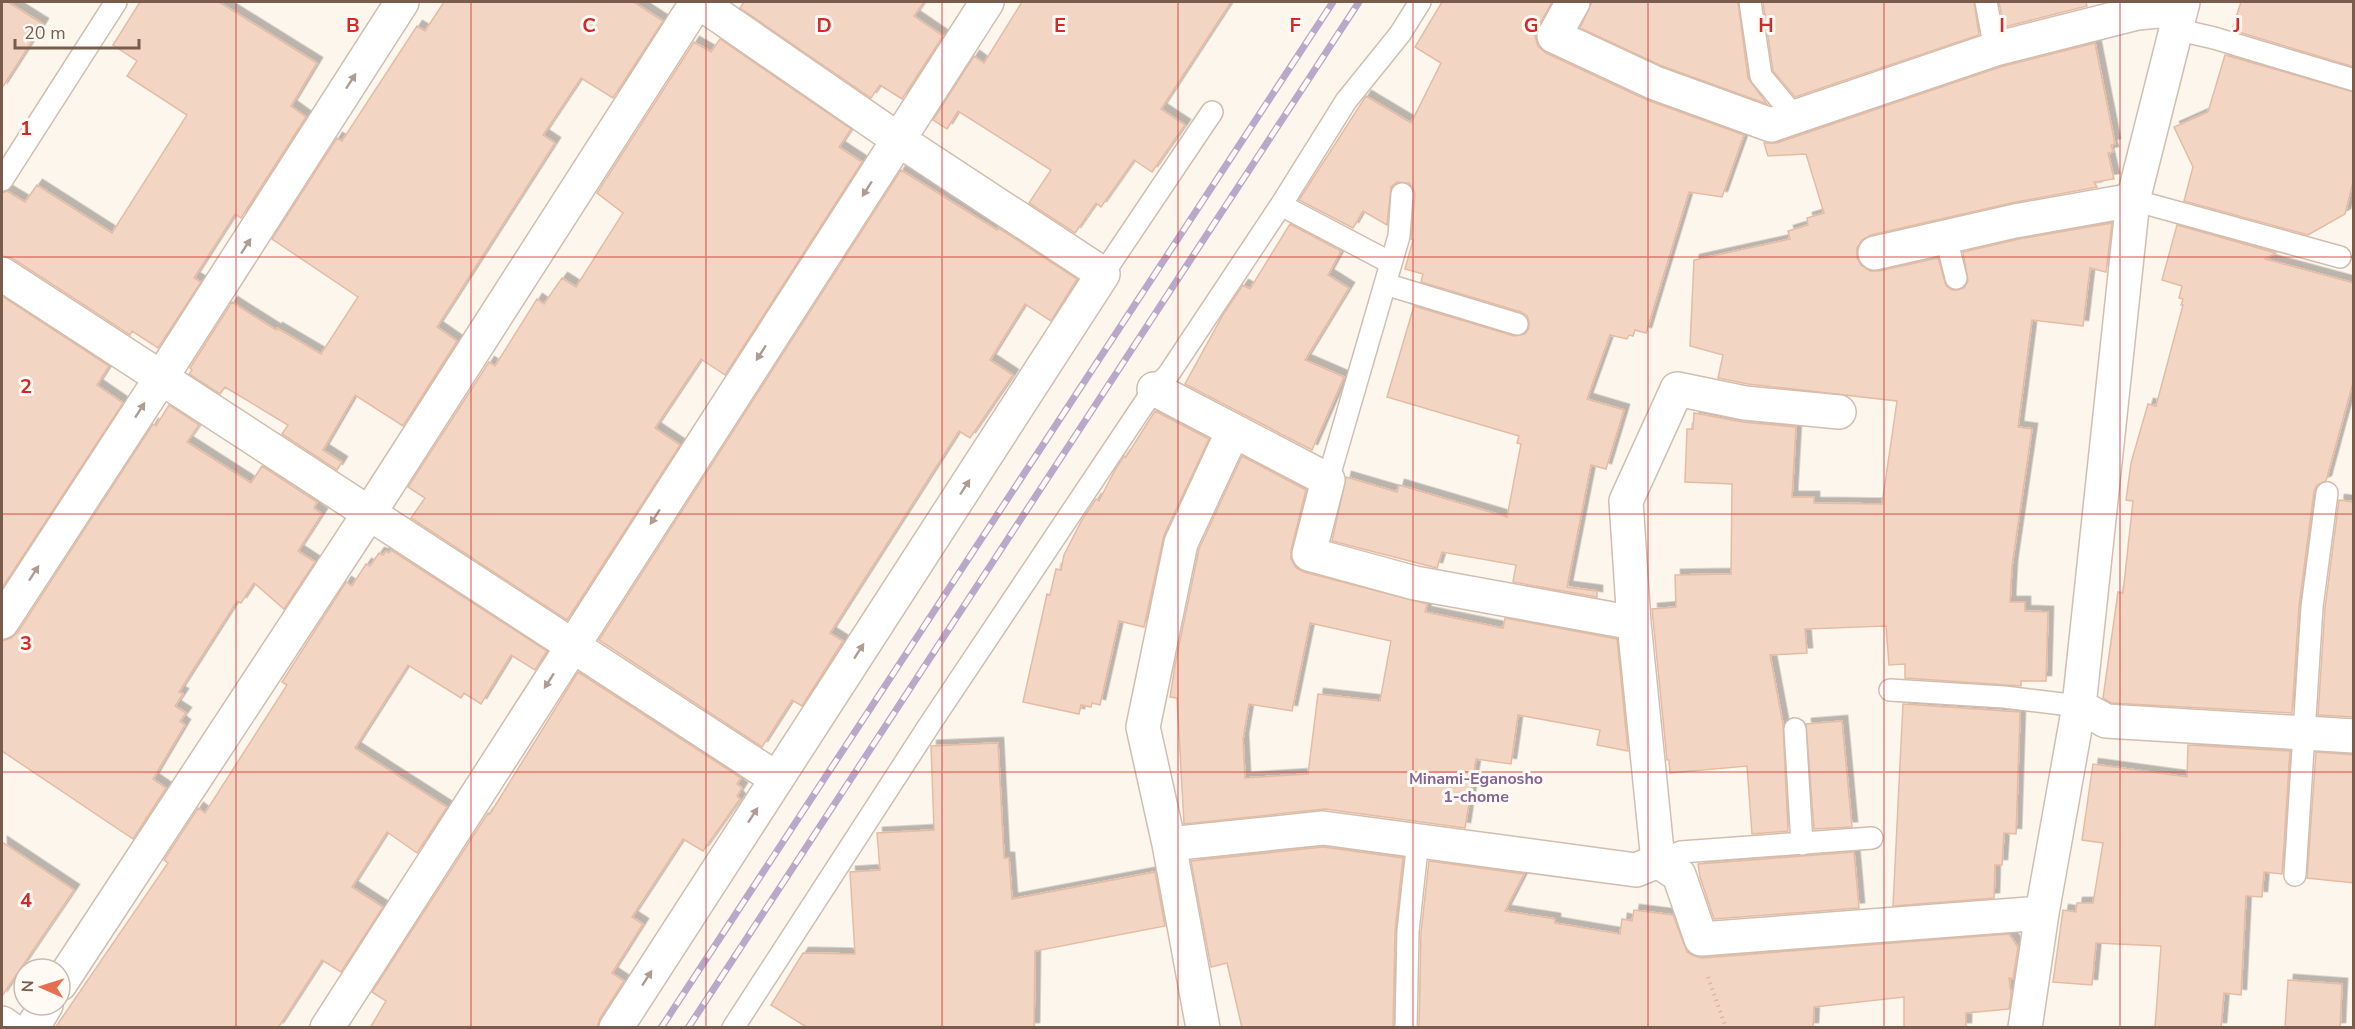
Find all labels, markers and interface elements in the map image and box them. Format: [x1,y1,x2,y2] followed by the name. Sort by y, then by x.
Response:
[15,12,140,50] scale bar
[346,12,360,39] text: B
[582,12,596,39] text: C
[816,12,832,39] text: D
[1054,12,1066,39] text: E
[1289,12,1301,39] text: F
[1524,12,1538,39] text: G
[1758,12,1774,39] text: H
[1999,12,2005,39] text: I
[2232,12,2241,39] text: J
[24,21,66,45] text: 20 m
[345,73,356,90] one-way arrow
[20,115,32,142] text: 1
[861,181,872,198] one-way arrow
[240,237,251,254] one-way arrow
[756,345,767,361] one-way arrow
[20,373,32,400] text: 2
[134,402,146,418] one-way arrow
[960,479,971,496] one-way arrow
[650,509,661,525] one-way arrow
[28,565,39,581] one-way arrow
[20,630,32,657] text: 3
[854,643,865,659] one-way arrow
[544,673,555,689] one-way arrow
[1409,768,1543,808] district label: Minami-Eganosho 1-chome
[748,807,759,823] one-way arrow
[20,887,32,914] text: 4
[12,957,72,1017] north arrow
[642,970,653,987] one-way arrow
[17,980,39,993] text: N

